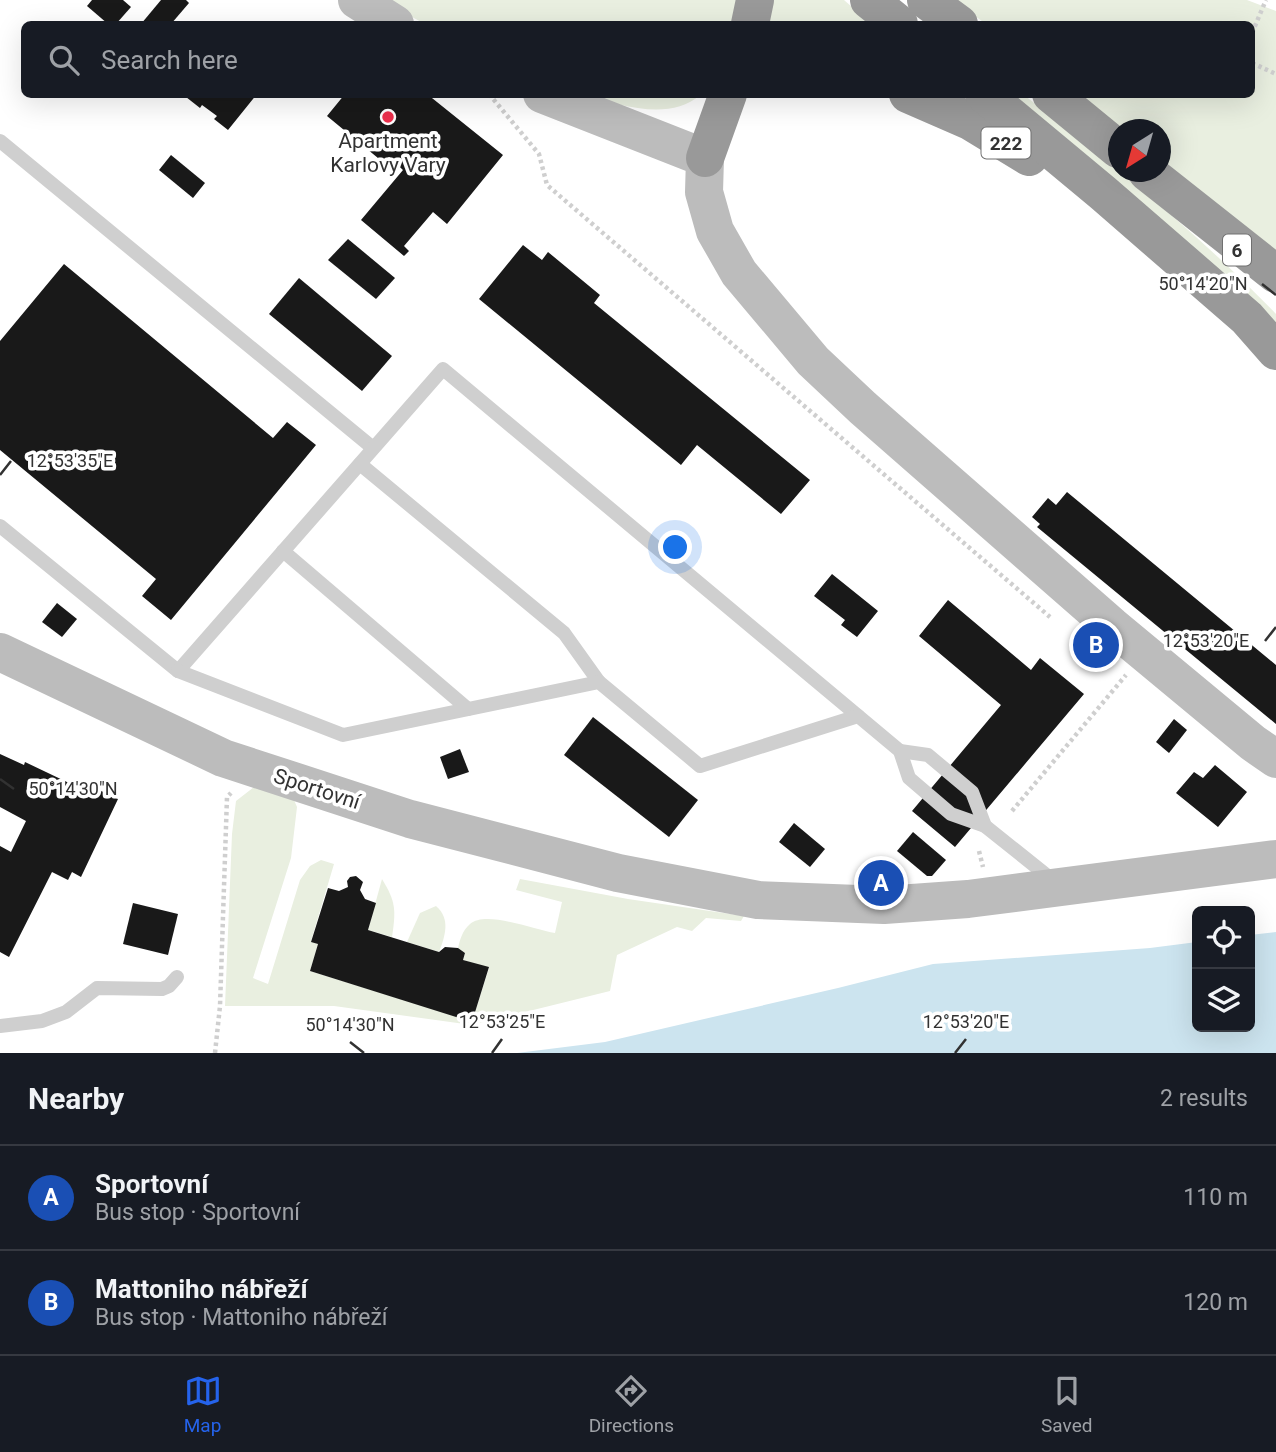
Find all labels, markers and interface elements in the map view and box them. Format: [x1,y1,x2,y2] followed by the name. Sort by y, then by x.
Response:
[21,21,1255,98] search box
[45,41,83,79] icon: search
[101,45,238,75] text: Search here
[380,109,396,125] marker: Apartment Karlovy Vary
[1108,119,1171,182] north arrow
[982,127,1030,158] road number: 222
[330,129,446,177] place label: Apartment Karlovy Vary
[1223,234,1251,266] road number: 6
[1158,273,1248,294] text: 50°14'20"N
[27,450,113,471] text: 12°53'35"E
[658,530,692,564] your location
[1073,619,1119,671] pin: B
[1163,630,1249,651] text: 12°53'20"E
[271,764,364,814] street label: Sportovní
[28,778,118,799] text: 50°14'30"N
[858,857,904,909] pin: A
[1192,906,1255,1032] map controls
[1192,906,1255,969] button: locate
[1192,969,1255,1032] button: layers
[459,1011,545,1032] text: 12°53'25"E
[923,1011,1009,1032] text: 12°53'20"E
[305,1014,395,1035] text: 50°14'30"N
[28,1081,124,1116] text: Nearby
[1160,1085,1248,1112] text: 2 results
[95,1169,208,1199] text: Sportovní
[43,1184,59,1211] text: A
[1183,1184,1248,1211] text: 110 m
[95,1199,300,1226] text: Bus stop · Sportovní
[95,1274,308,1304] text: Mattoniho nábřeží
[44,1289,58,1316] text: B
[1183,1289,1248,1316] text: 120 m
[95,1304,388,1331] text: Bus stop · Mattoniho nábřeží
[184,1372,222,1437] tab: Map
[589,1372,674,1437] tab: Directions
[1041,1372,1092,1437] tab: Saved

